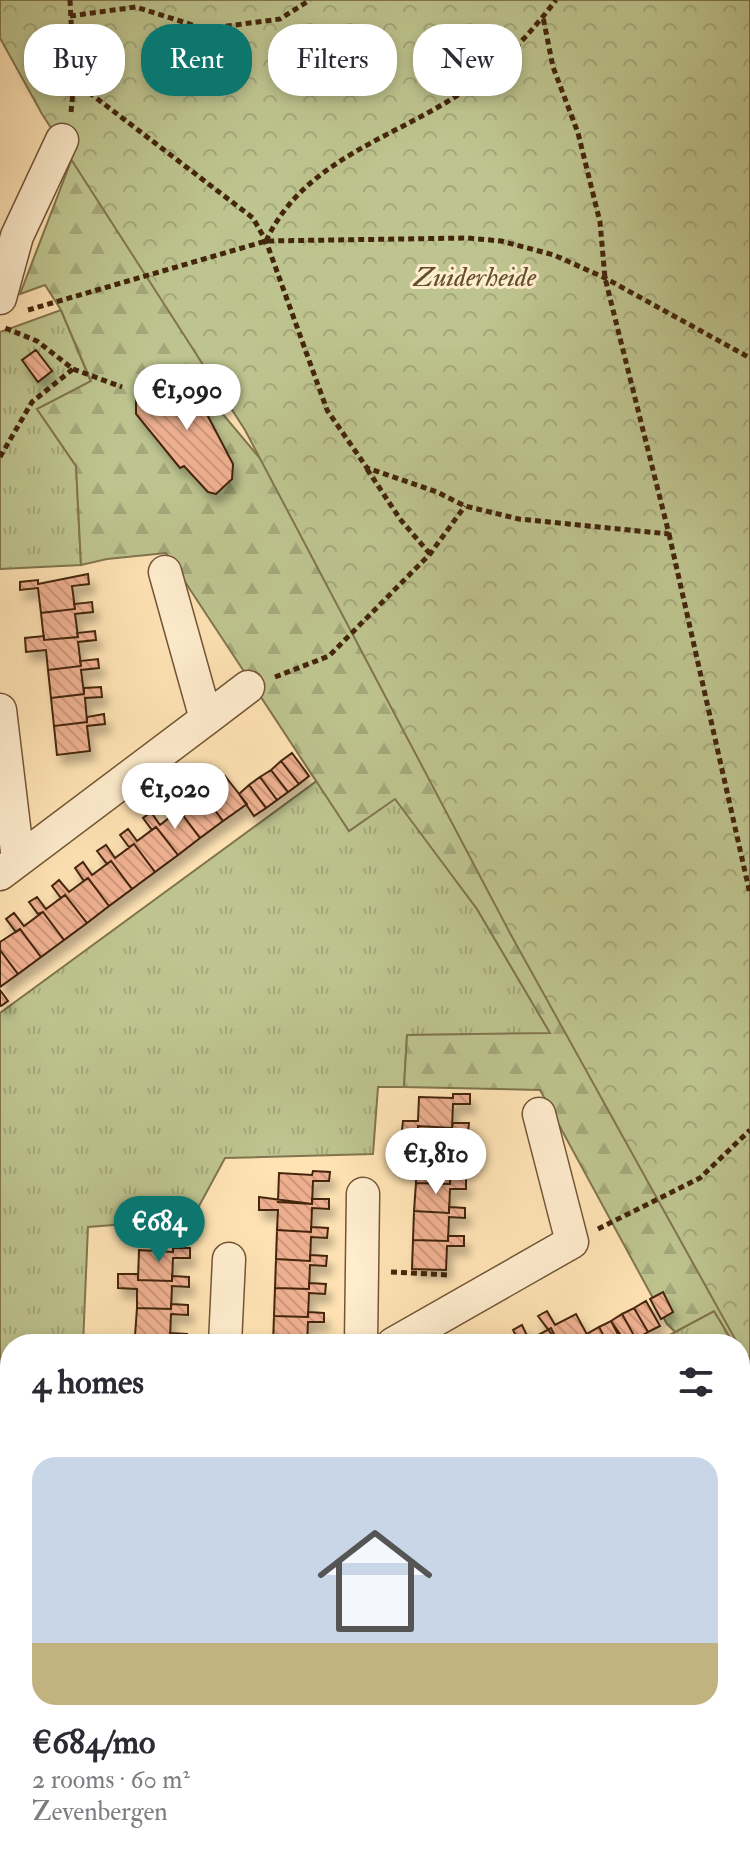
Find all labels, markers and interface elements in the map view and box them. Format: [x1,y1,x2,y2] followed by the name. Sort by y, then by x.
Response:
[24,24,125,96] chip: Buy
[141,24,252,96] chip: Rent
[268,24,397,96] chip: Filters
[413,24,522,96] chip: New
[412,260,537,295] park label: Zuiderheide
[122,364,252,432] pin: €1,090
[152,374,222,406] text: €1,090
[110,763,240,831] pin: €1,020
[140,773,210,805] text: €1,020
[371,1128,501,1196] pin: €1,810
[403,1138,469,1170] text: €1,810
[112,1196,206,1264] pin: €684
[132,1206,186,1238] text: €684
[674,1360,718,1404] icon: filters
[32,1361,144,1404] text: 4 homes
[303,1509,447,1653] icon: home
[32,1721,155,1764] text: €684/mo
[32,1764,190,1796] text: 2 rooms · 60 m²
[32,1796,168,1828] text: Zevenbergen

